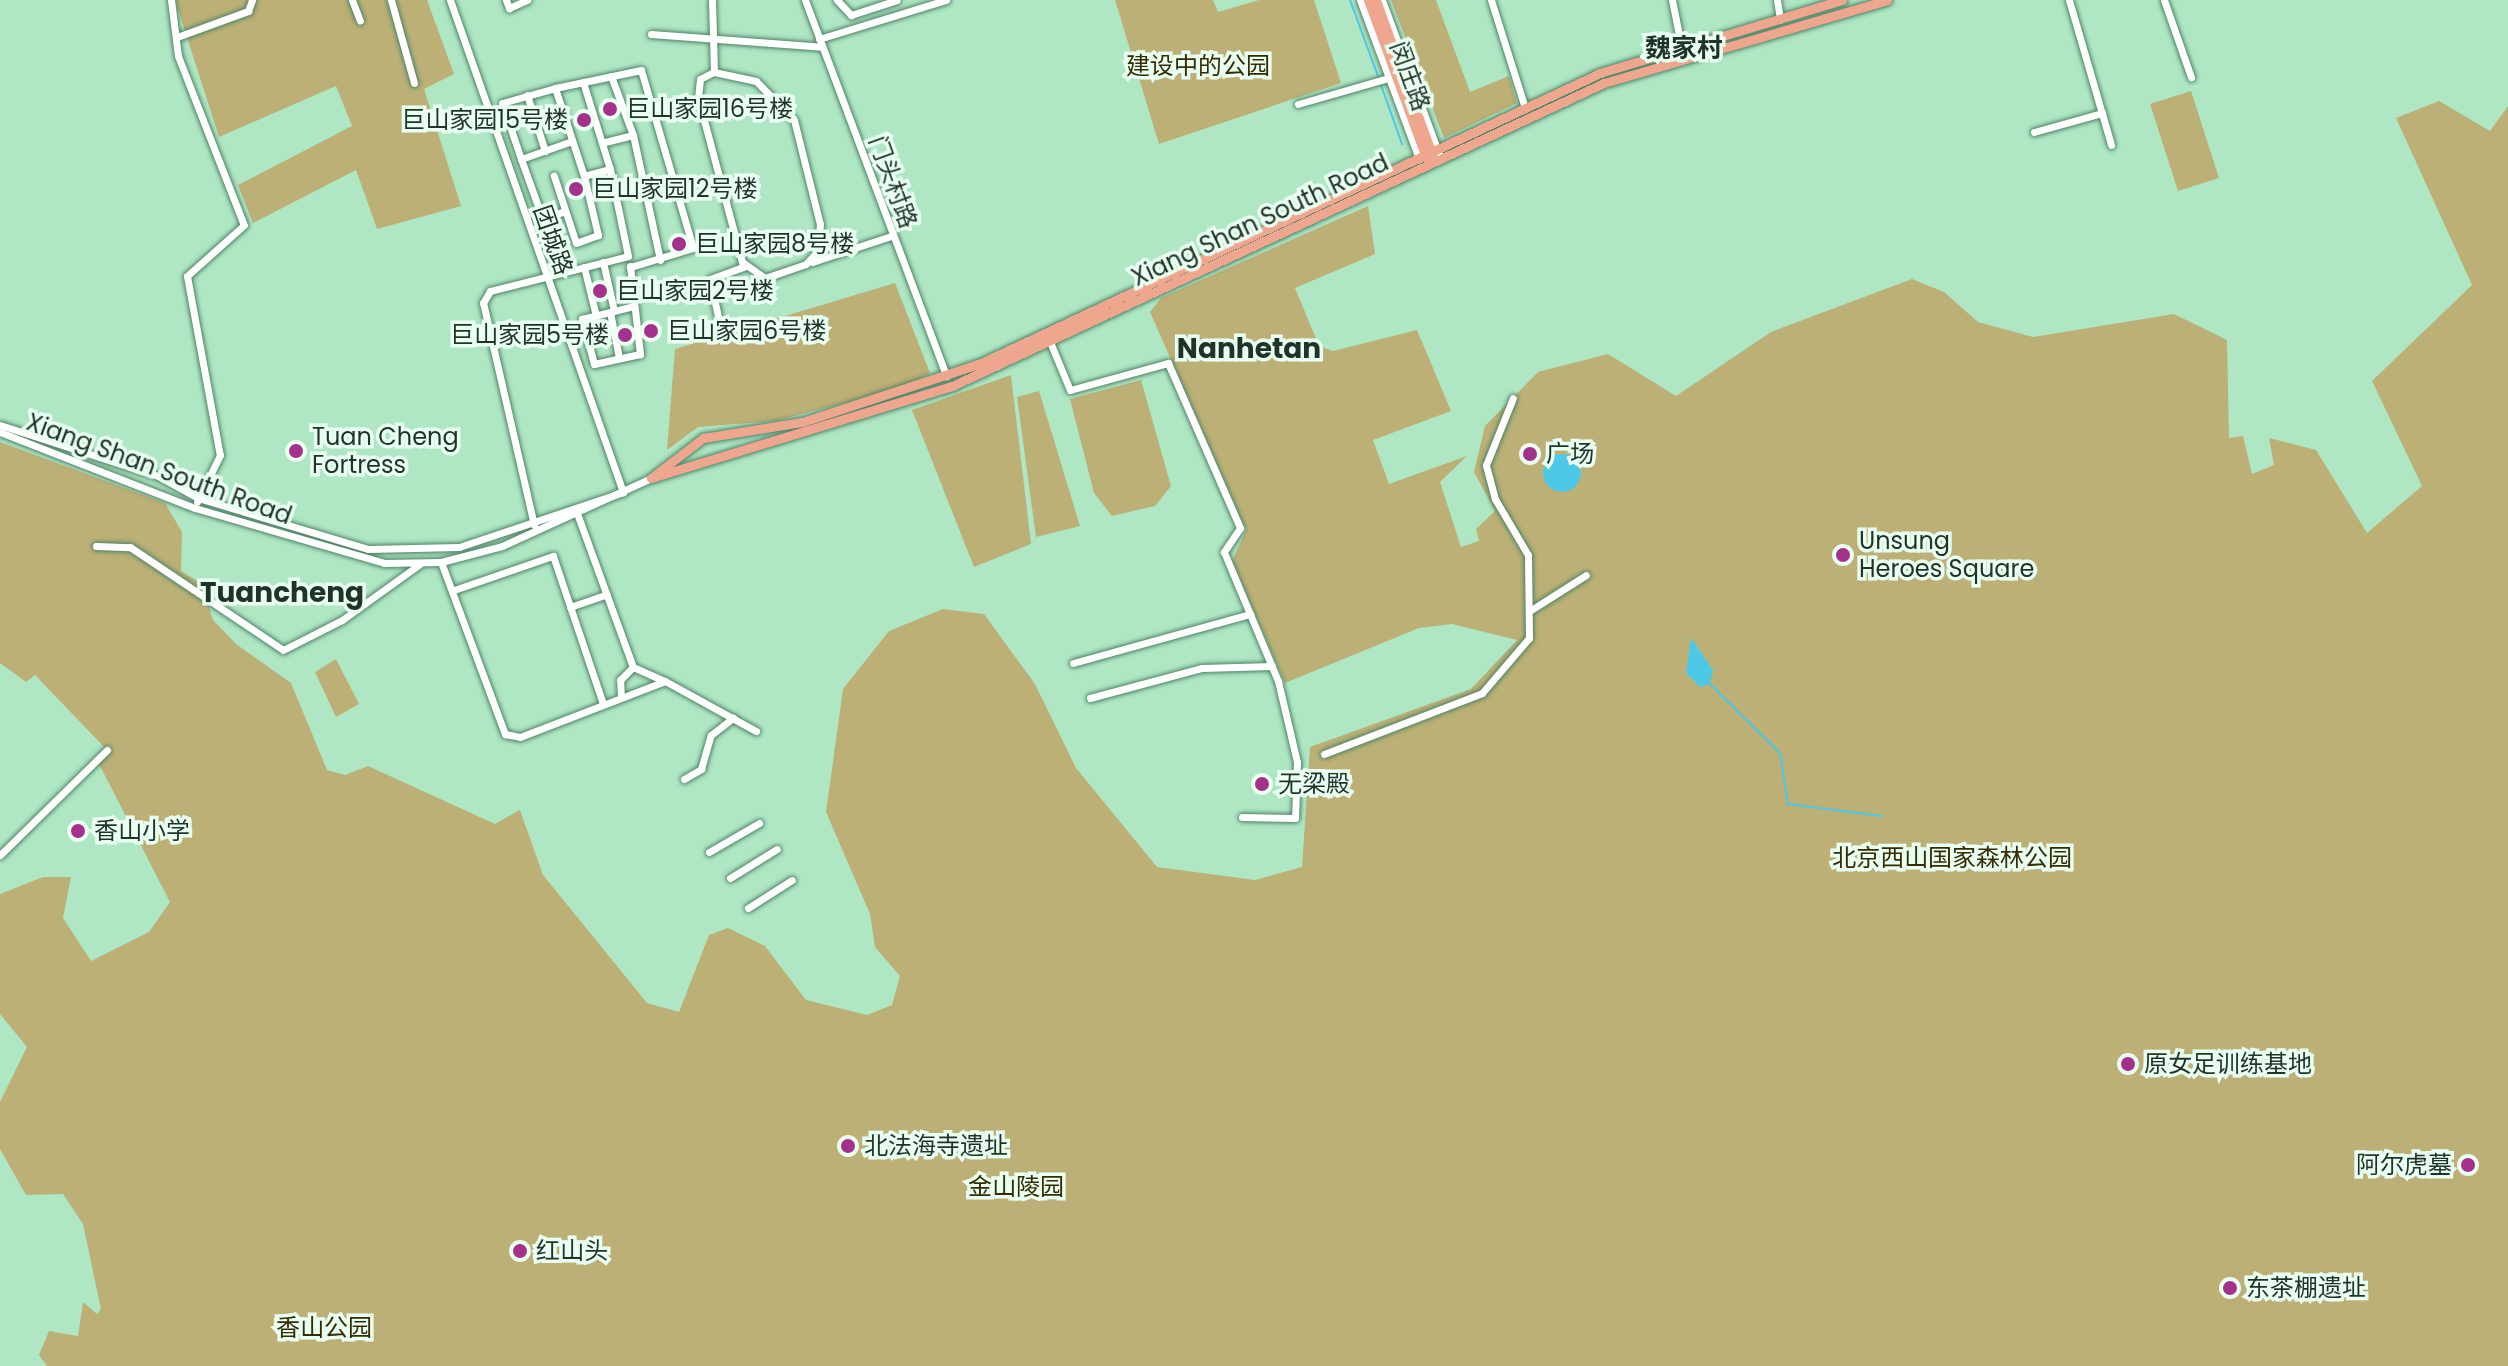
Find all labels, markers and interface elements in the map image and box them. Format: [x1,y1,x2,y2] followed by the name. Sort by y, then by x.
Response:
[1645,33,1723,65] district label: 魏家村
[1384,37,1436,115] street label: 闵庄路
[1126,52,1270,80] park label: 建设中的公园
[626,95,793,123] place label: 巨山家园16号楼
[601,100,619,118] marker: 巨山家园16号楼
[401,106,568,134] place label: 巨山家园15号楼
[575,111,593,129] marker: 巨山家园15号楼
[863,132,923,232] street label: 门头村路
[1127,148,1393,292] street label: Xiang Shan South Road
[592,175,757,203] place label: 巨山家园12号楼
[567,180,585,198] marker: 巨山家园12号楼
[528,201,578,279] street label: 团城路
[695,230,854,258] place label: 巨山家园8号楼
[670,235,688,253] marker: 巨山家园8号楼
[616,277,774,305] place label: 巨山家园2号楼
[591,282,609,300] marker: 巨山家园2号楼
[667,317,826,345] place label: 巨山家园6号楼
[450,321,609,349] place label: 巨山家园5号楼
[642,322,660,340] marker: 巨山家园6号楼
[616,326,634,344] marker: 巨山家园5号楼
[1177,332,1321,366] district label: Nanhetan
[22,408,296,530] street label: Xiang Shan South Road
[312,423,459,479] place label: Tuan Cheng Fortress
[1546,440,1594,468] place label: 广场
[287,442,305,460] marker: Tuan Cheng Fortress
[1521,445,1539,463] marker: 广场
[1859,527,2034,583] place label: Unsung Heroes Square
[1834,546,1852,564] marker: Unsung Heroes Square
[200,576,364,610] district label: Tuancheng
[1278,770,1350,798] place label: 无梁殿
[1253,775,1271,793] marker: 无梁殿
[94,817,190,845] place label: 香山小学
[69,822,87,840] marker: 香山小学
[1832,844,2072,872] park label: 北京西山国家森林公园
[2144,1050,2312,1078] place label: 原女足训练基地
[2119,1055,2137,1073] marker: 原女足训练基地
[864,1132,1008,1160] place label: 北法海寺遗址
[839,1137,857,1155] marker: 北法海寺遗址
[2356,1151,2452,1179] place label: 阿尔虎墓
[2459,1156,2477,1174] marker: 阿尔虎墓
[968,1173,1064,1201] park label: 金山陵园
[536,1237,608,1265] place label: 红山头
[511,1242,529,1260] marker: 红山头
[2246,1274,2366,1302] place label: 东茶棚遗址
[2221,1279,2239,1297] marker: 东茶棚遗址
[276,1314,372,1342] park label: 香山公园

